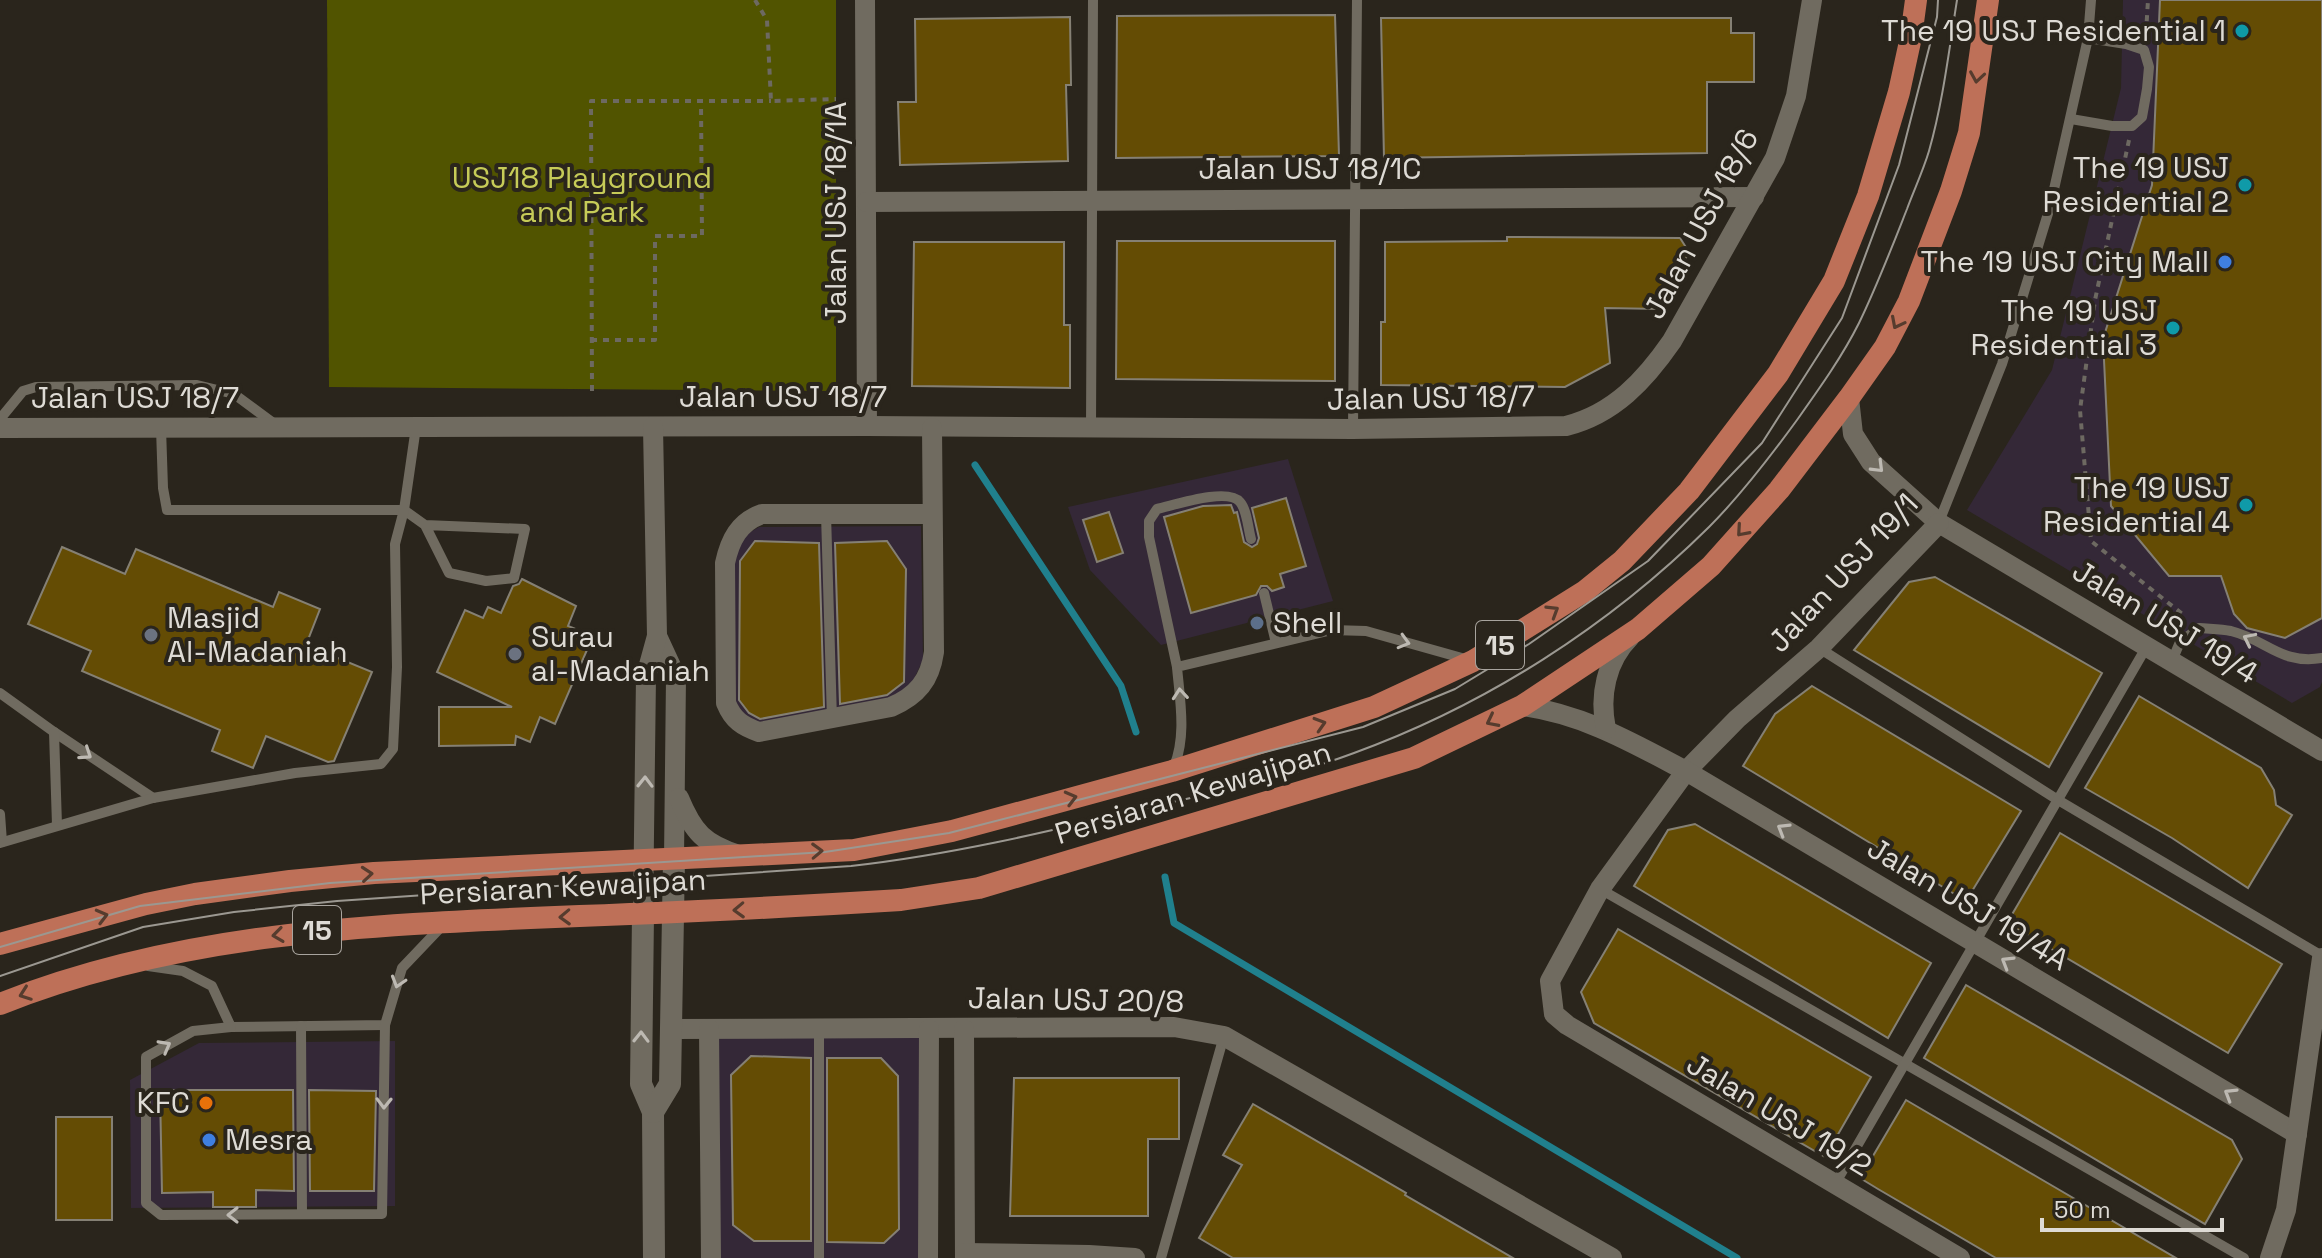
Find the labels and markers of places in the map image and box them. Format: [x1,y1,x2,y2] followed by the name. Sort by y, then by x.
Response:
[1881,11,2226,50] place label: The 19 USJ Residential 1
[2233,22,2251,40] marker: The 19 USJ Residential 1
[2043,148,2229,221] place label: The 19 USJ Residential 2
[2236,176,2254,194] marker: The 19 USJ Residential 2
[1921,242,2209,281] place label: The 19 USJ City Mall
[2216,253,2234,271] marker: The 19 USJ City Mall
[1971,291,2157,364] place label: The 19 USJ Residential 3
[2164,319,2182,337] marker: The 19 USJ Residential 3
[2043,468,2230,541] place label: The 19 USJ Residential 4
[2237,496,2255,514] marker: The 19 USJ Residential 4
[167,598,348,671] place label: Masjid Al-Madaniah
[1273,603,1342,642] place label: Shell
[1248,614,1266,632] marker: Shell
[531,617,710,690] place label: Surau al-Madaniah
[142,626,160,644] marker: Masjid Al-Madaniah
[506,645,524,663] marker: Surau al-Madaniah
[136,1083,190,1122] place label: KFC
[197,1094,215,1112] marker: KFC
[225,1120,313,1159] place label: Mesra
[200,1131,218,1149] marker: Mesra

